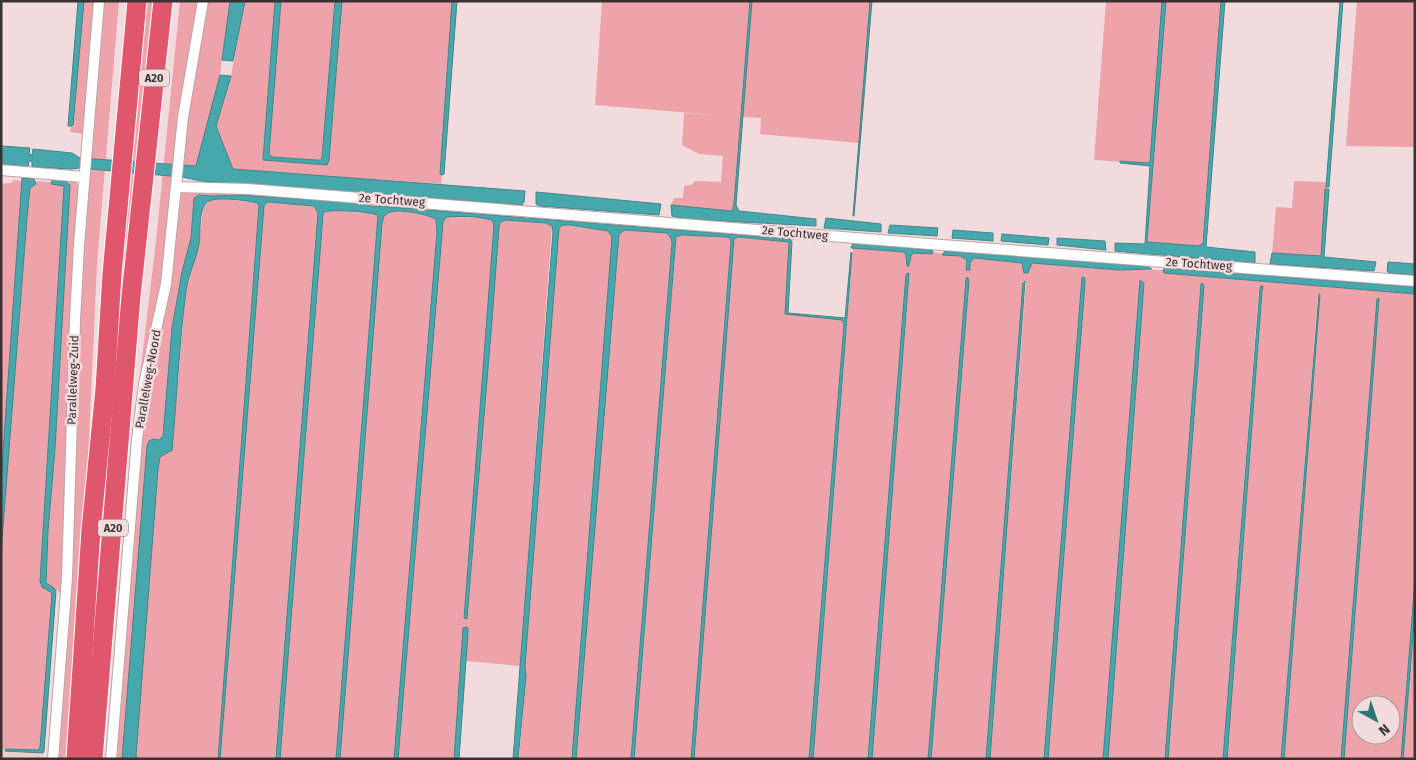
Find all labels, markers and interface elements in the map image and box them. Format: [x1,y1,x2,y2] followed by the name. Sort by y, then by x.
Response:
[139,70,169,86] road number: A20
[358,191,426,209] street label: 2e Tochtweg
[761,223,829,243] street label: 2e Tochtweg
[1165,255,1233,273] street label: 2e Tochtweg
[132,328,164,430] street label: Parallelweg-Noord
[64,335,82,425] street label: Parallelweg-Zuid
[98,520,128,536] road number: A20
[1351,695,1401,745] north arrow
[1375,720,1393,739] text: N

